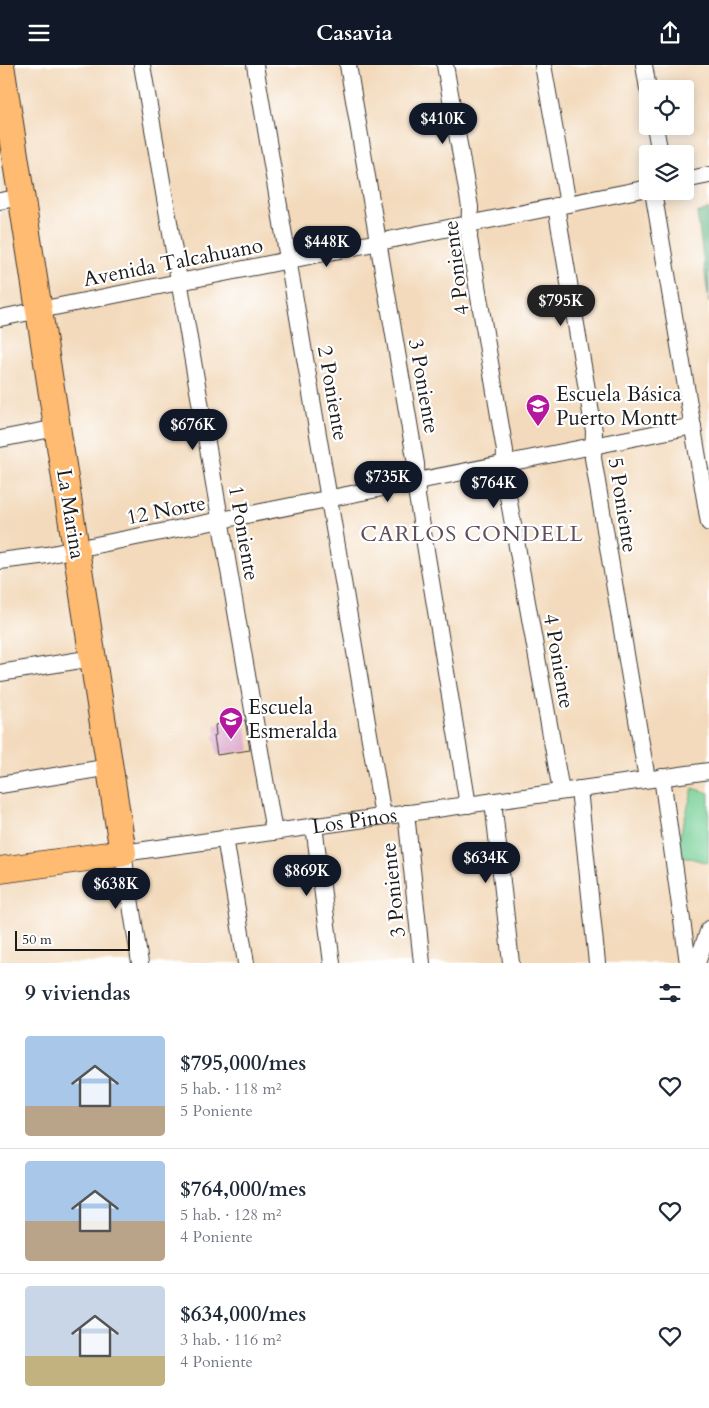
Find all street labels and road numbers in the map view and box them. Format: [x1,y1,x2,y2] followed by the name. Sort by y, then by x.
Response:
[436,219,477,317] street label: 4 Poniente
[81,231,266,294] street label: Avenida Talcahuano
[401,336,446,436] street label: 3 Poniente
[310,343,355,443] street label: 2 Poniente
[601,456,644,555] street label: 5 Poniente
[49,467,92,561] street label: La Marina
[221,483,266,583] street label: 1 Poniente
[124,489,208,532] street label: 12 Norte
[536,611,581,711] street label: 4 Poniente
[310,801,399,841] street label: Los Pinos
[374,841,413,939] street label: 3 Poniente

